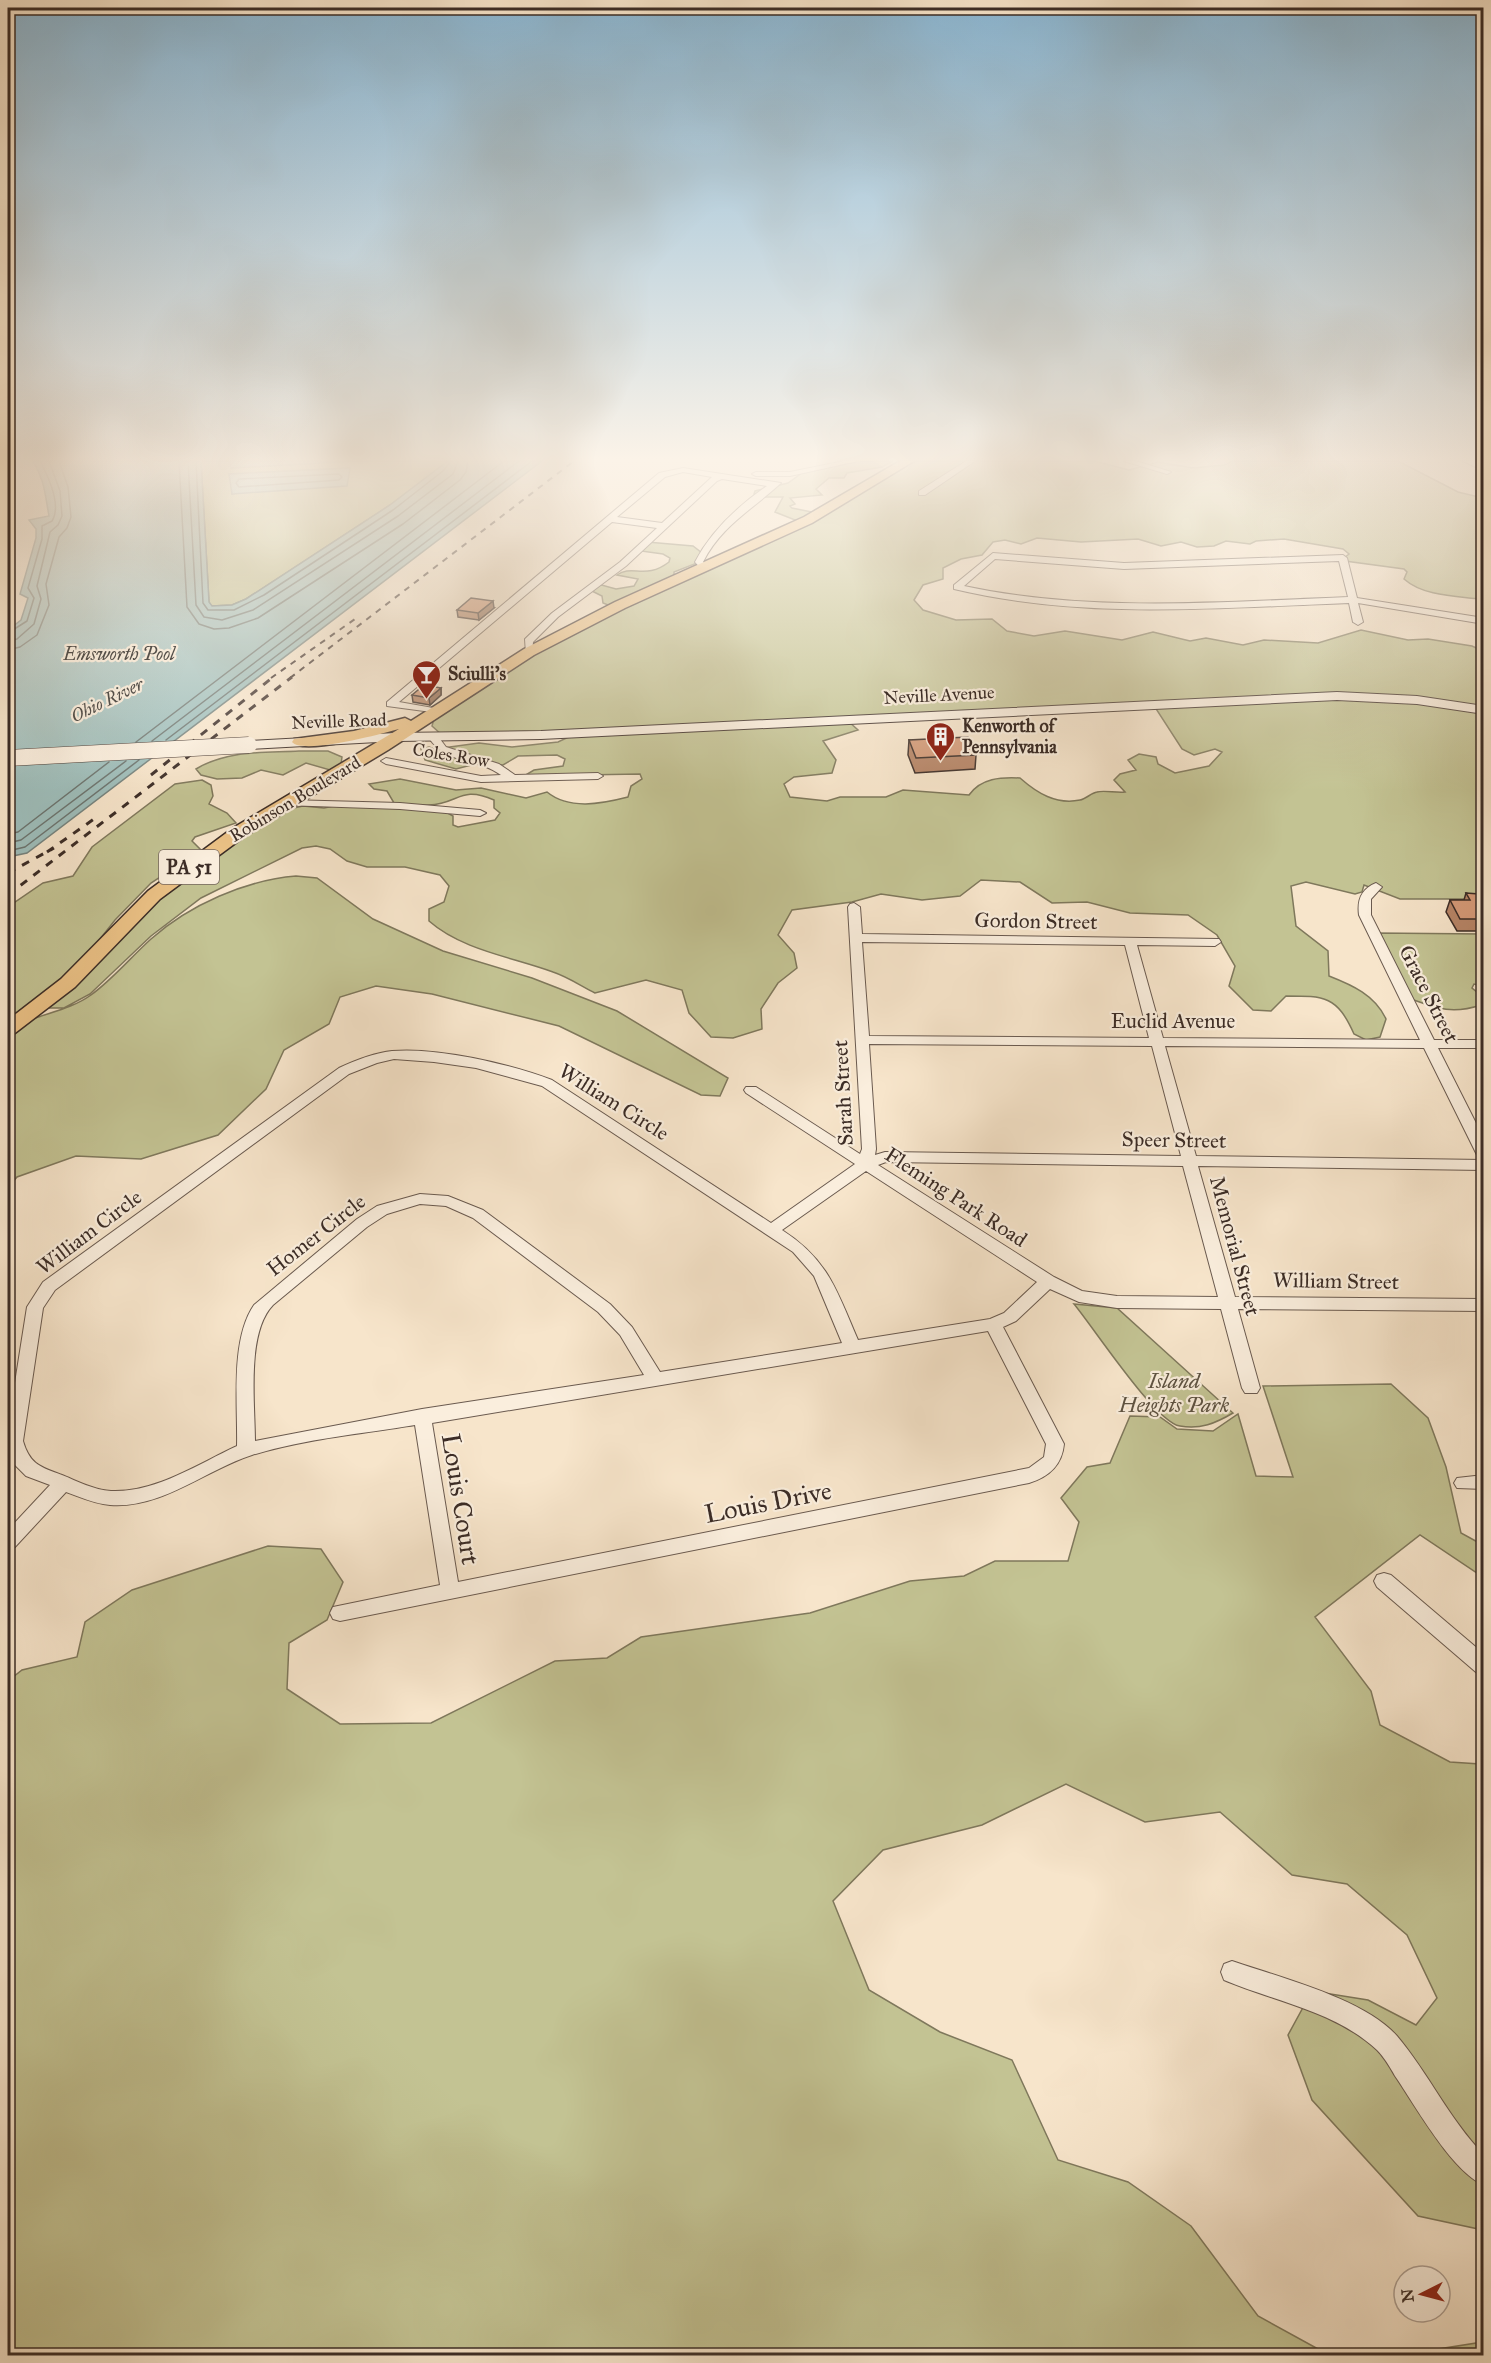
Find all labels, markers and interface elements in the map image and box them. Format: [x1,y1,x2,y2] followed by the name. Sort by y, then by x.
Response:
[62,643,177,665] water label: Emsworth Pool
[411,658,443,700] bar icon: Sciulli's
[448,663,506,685] place label: Sciulli's
[67,672,148,727] water label: Ohio River
[883,681,995,709] street label: Neville Avenue
[291,708,387,734] street label: Neville Road
[962,715,1058,759] place label: Kenworth of Pennsylvania
[925,720,957,762] building icon: Kenworth of Pennsylvania
[411,738,491,772] street label: Coles Row
[225,751,365,847] street label: Robinson Boulevard
[159,850,219,884] road number: PA 51
[974,907,1098,935] street label: Gordon Street
[1393,941,1465,1048] street label: Grace Street
[1111,1008,1236,1034] street label: Euclid Avenue
[827,1039,859,1147] street label: Sarah Street
[554,1058,674,1146] street label: William Circle
[1121,1126,1227,1154] street label: Speer Street
[880,1141,1032,1253] street label: Fleming Park Road
[1204,1173,1266,1319] street label: Memorial Street
[31,1184,147,1280] street label: William Circle
[261,1188,371,1282] street label: Homer Circle
[1273,1267,1400,1295] street label: William Street
[1118,1368,1230,1418] park label: Island Heights Park
[435,1431,487,1567] street label: Louis Court
[702,1474,834,1530] street label: Louis Drive
[1392,2264,1452,2324] north arrow
[1397,2287,1418,2303] text: N

